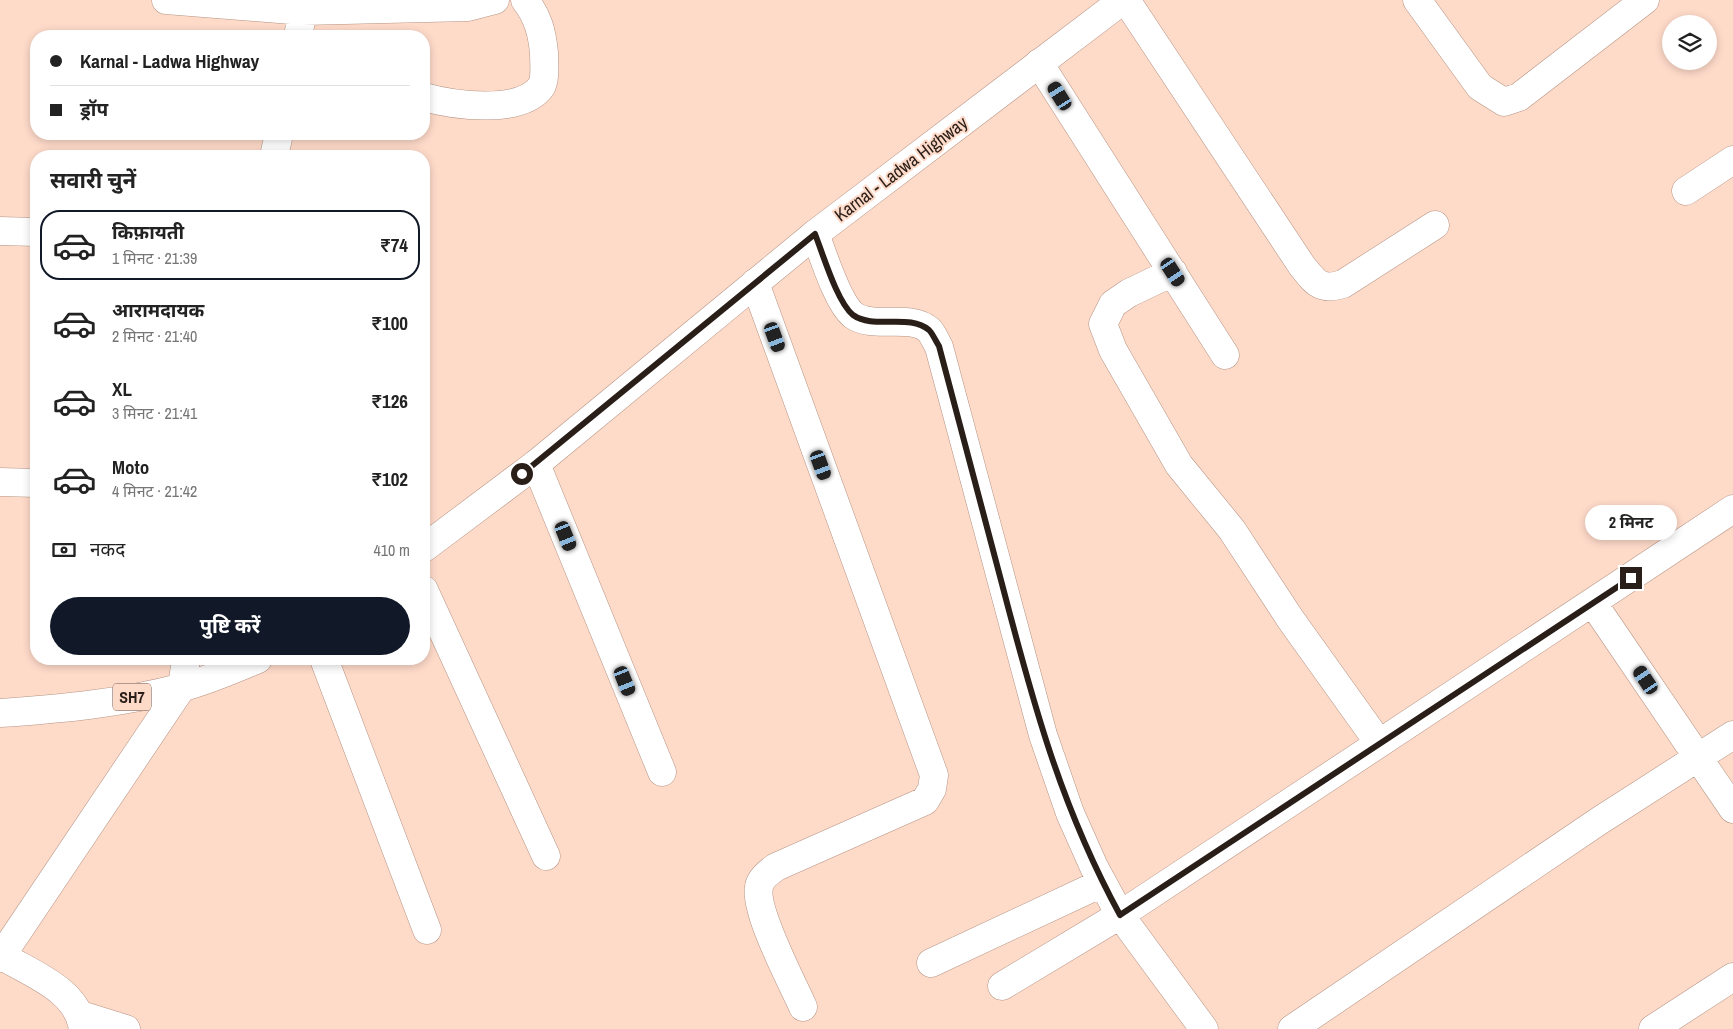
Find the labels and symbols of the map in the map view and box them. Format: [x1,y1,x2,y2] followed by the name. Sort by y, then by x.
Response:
[1045,79,1074,113] car
[829,110,973,227] street label: Karnal - Ladwa Highway
[1158,255,1187,289] car
[762,320,787,354] car
[808,448,833,482] car
[511,463,533,485] route start
[1585,506,1677,540] callout: 2 मिनट
[553,519,578,553] car
[1620,567,1642,589] route end
[1631,663,1660,697] car
[612,664,637,698] car
[113,684,151,710] road number: SH7

